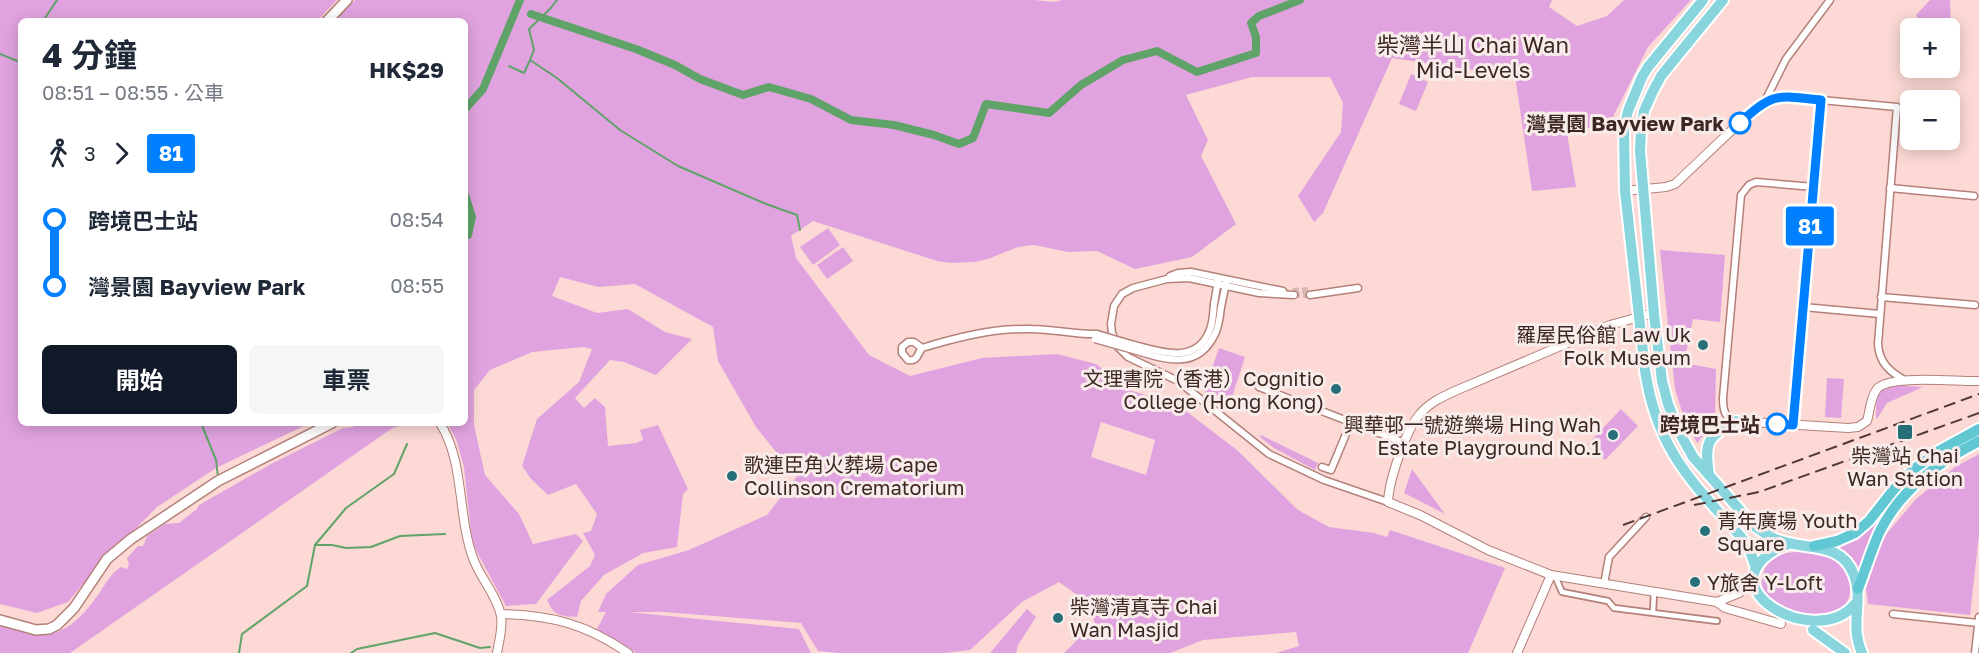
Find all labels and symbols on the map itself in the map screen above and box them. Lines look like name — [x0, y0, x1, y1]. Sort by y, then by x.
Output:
district label: 柴灣半山 Chai Wan Mid-Levels — [1377, 31, 1569, 83]
place label: 灣景園 Bayview Park — [1526, 111, 1724, 135]
marker: 灣景園 Bayview Park — [1729, 112, 1751, 134]
line badge: 81 — [1783, 206, 1837, 246]
place label: 羅屋民俗館 Law Uk Folk Museum — [1516, 322, 1691, 369]
marker: 羅屋民俗館 Law Uk Folk Museum — [1696, 338, 1710, 352]
place label: 文理書院（香港）Cognitio College (Hong Kong) — [1083, 366, 1324, 413]
marker: 文理書院（香港）Cognitio College (Hong Kong) — [1329, 382, 1343, 396]
place label: 興華邨一號遊樂場 Hing Wah Estate Playground No.1 — [1344, 412, 1601, 459]
place label: 跨境巴士站 — [1660, 412, 1760, 436]
marker: 跨境巴士站 — [1766, 413, 1788, 435]
marker: 柴灣站 Chai Wan Station — [1896, 423, 1914, 441]
marker: 興華邨一號遊樂場 Hing Wah Estate Playground No.1 — [1606, 428, 1620, 442]
place label: 柴灣站 Chai Wan Station — [1847, 443, 1963, 490]
place label: 歌連臣角火葬場 Cape Collinson Crematorium — [744, 452, 965, 499]
marker: 歌連臣角火葬場 Cape Collinson Crematorium — [725, 469, 739, 483]
place label: 青年廣場 Youth Square — [1717, 508, 1858, 555]
marker: 青年廣場 Youth Square — [1698, 524, 1712, 538]
place label: Y旅舍 Y-Loft — [1707, 570, 1823, 594]
marker: Y旅舍 Y-Loft — [1688, 575, 1702, 589]
place label: 柴灣清真寺 Chai Wan Masjid — [1070, 594, 1218, 641]
marker: 柴灣清真寺 Chai Wan Masjid — [1051, 611, 1065, 625]

